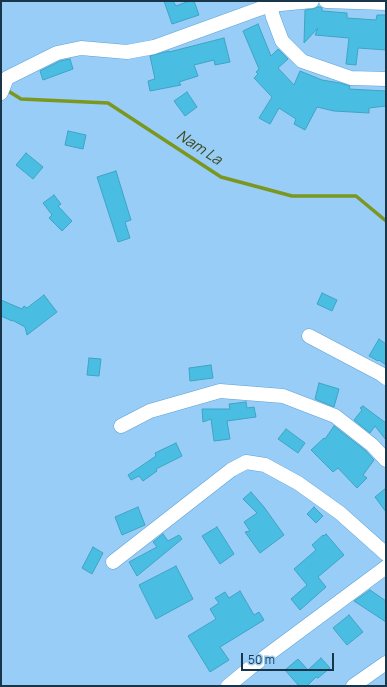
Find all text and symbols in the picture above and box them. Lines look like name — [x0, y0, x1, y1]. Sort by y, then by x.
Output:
water label: Nam La — [173, 127, 225, 169]
scale bar — [243, 645, 336, 671]
text: 50 m — [248, 651, 275, 668]

